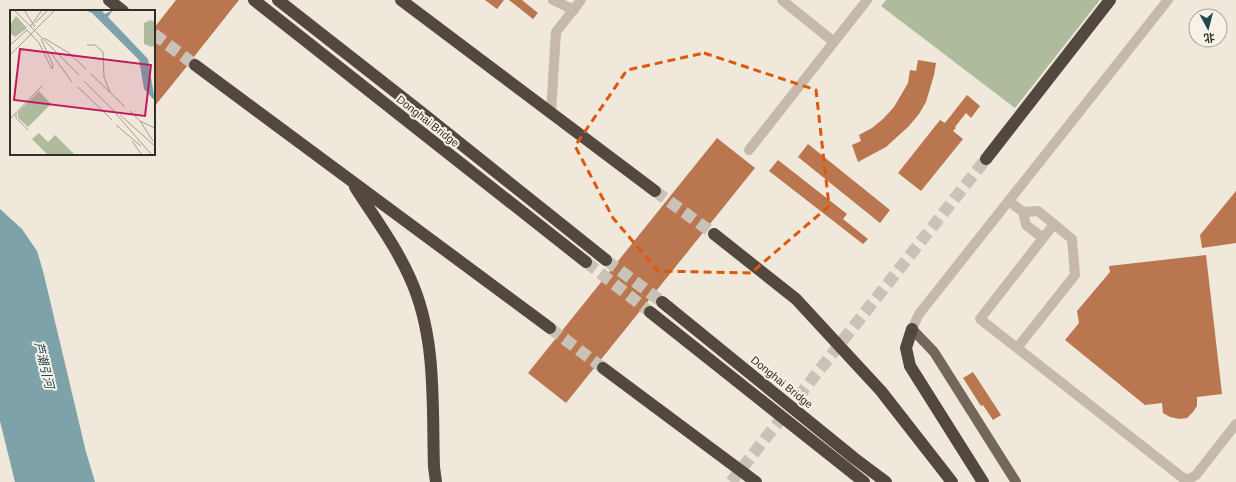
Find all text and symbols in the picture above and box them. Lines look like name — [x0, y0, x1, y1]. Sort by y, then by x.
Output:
north arrow — [1188, 8, 1228, 48]
inset map — [10, 10, 155, 155]
text: 北 — [1203, 31, 1215, 45]
street label: Donghai Bridge — [394, 93, 462, 149]
water label: 芦潮引河 — [31, 340, 57, 392]
street label: Donghai Bridge — [749, 353, 815, 411]

